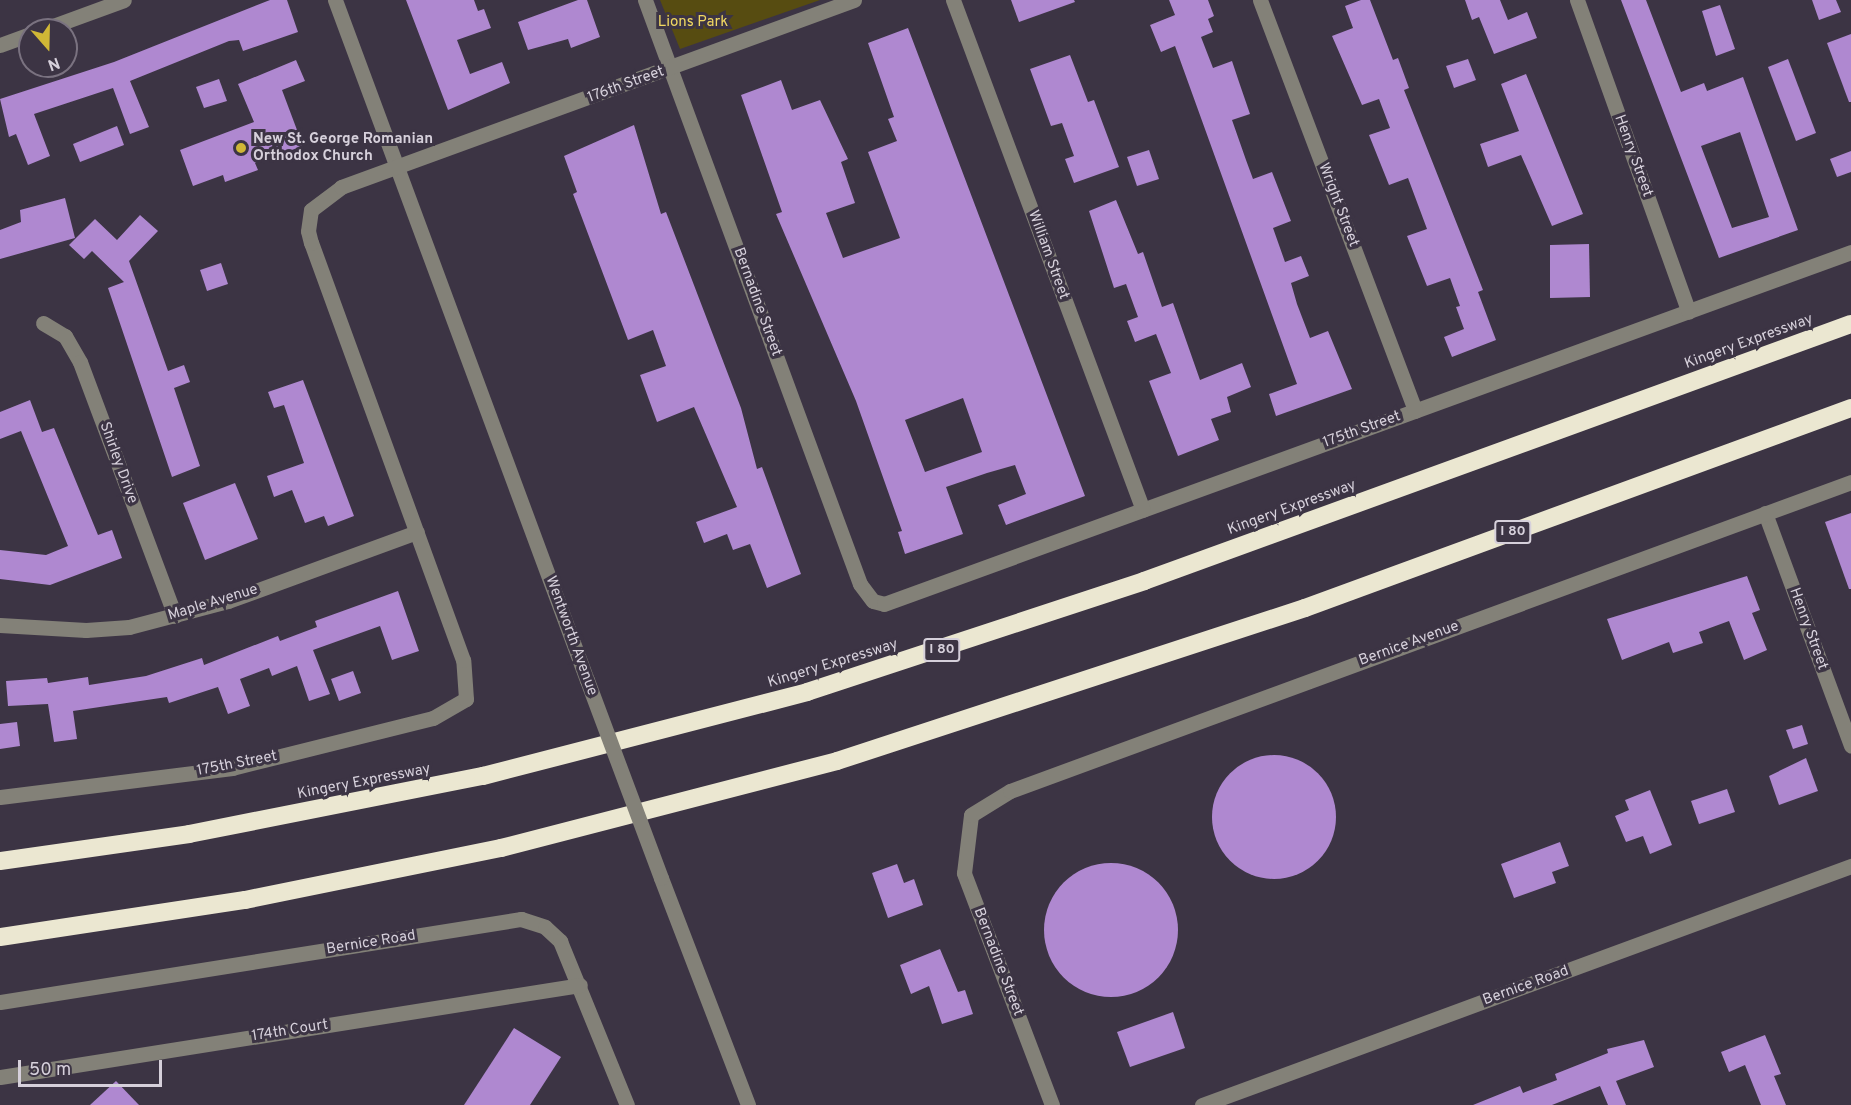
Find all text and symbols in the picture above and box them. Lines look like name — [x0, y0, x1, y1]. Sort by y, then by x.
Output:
park label: Lions Park — [658, 14, 728, 32]
north arrow — [18, 18, 78, 78]
text: N — [45, 52, 62, 74]
street label: 176th Street — [585, 63, 667, 107]
street label: Henry Street — [1610, 112, 1656, 200]
place label: New St. George Romanian Orthodox Church — [253, 130, 433, 165]
marker: New St. George Romanian Orthodox Church — [234, 141, 248, 155]
street label: Wright Street — [1314, 160, 1362, 250]
street label: William Street — [1024, 208, 1072, 302]
street label: Bernadine Street — [729, 245, 785, 359]
street label: Kingery Expressway — [1682, 310, 1816, 374]
street label: 175th Street — [1321, 408, 1403, 452]
street label: Shirley Drive — [95, 420, 141, 506]
street label: Kingery Expressway — [1225, 476, 1359, 540]
road number: I 80 — [1494, 521, 1532, 543]
street label: Wentworth Avenue — [541, 573, 601, 699]
street label: Maple Avenue — [165, 581, 261, 625]
street label: Henry Street — [1785, 585, 1831, 673]
street label: Bernice Avenue — [1356, 617, 1462, 671]
street label: Kingery Expressway — [766, 636, 900, 692]
road number: I 80 — [922, 639, 962, 661]
street label: 175th Street — [195, 747, 279, 781]
street label: Kingery Expressway — [296, 760, 432, 804]
street label: Bernadine Street — [969, 905, 1027, 1019]
street label: Bernice Road — [325, 927, 417, 959]
street label: Bernice Road — [1481, 962, 1571, 1010]
street label: 174th Court — [251, 1016, 329, 1046]
scale bar — [21, 1048, 165, 1086]
text: 50 m — [29, 1059, 71, 1082]

